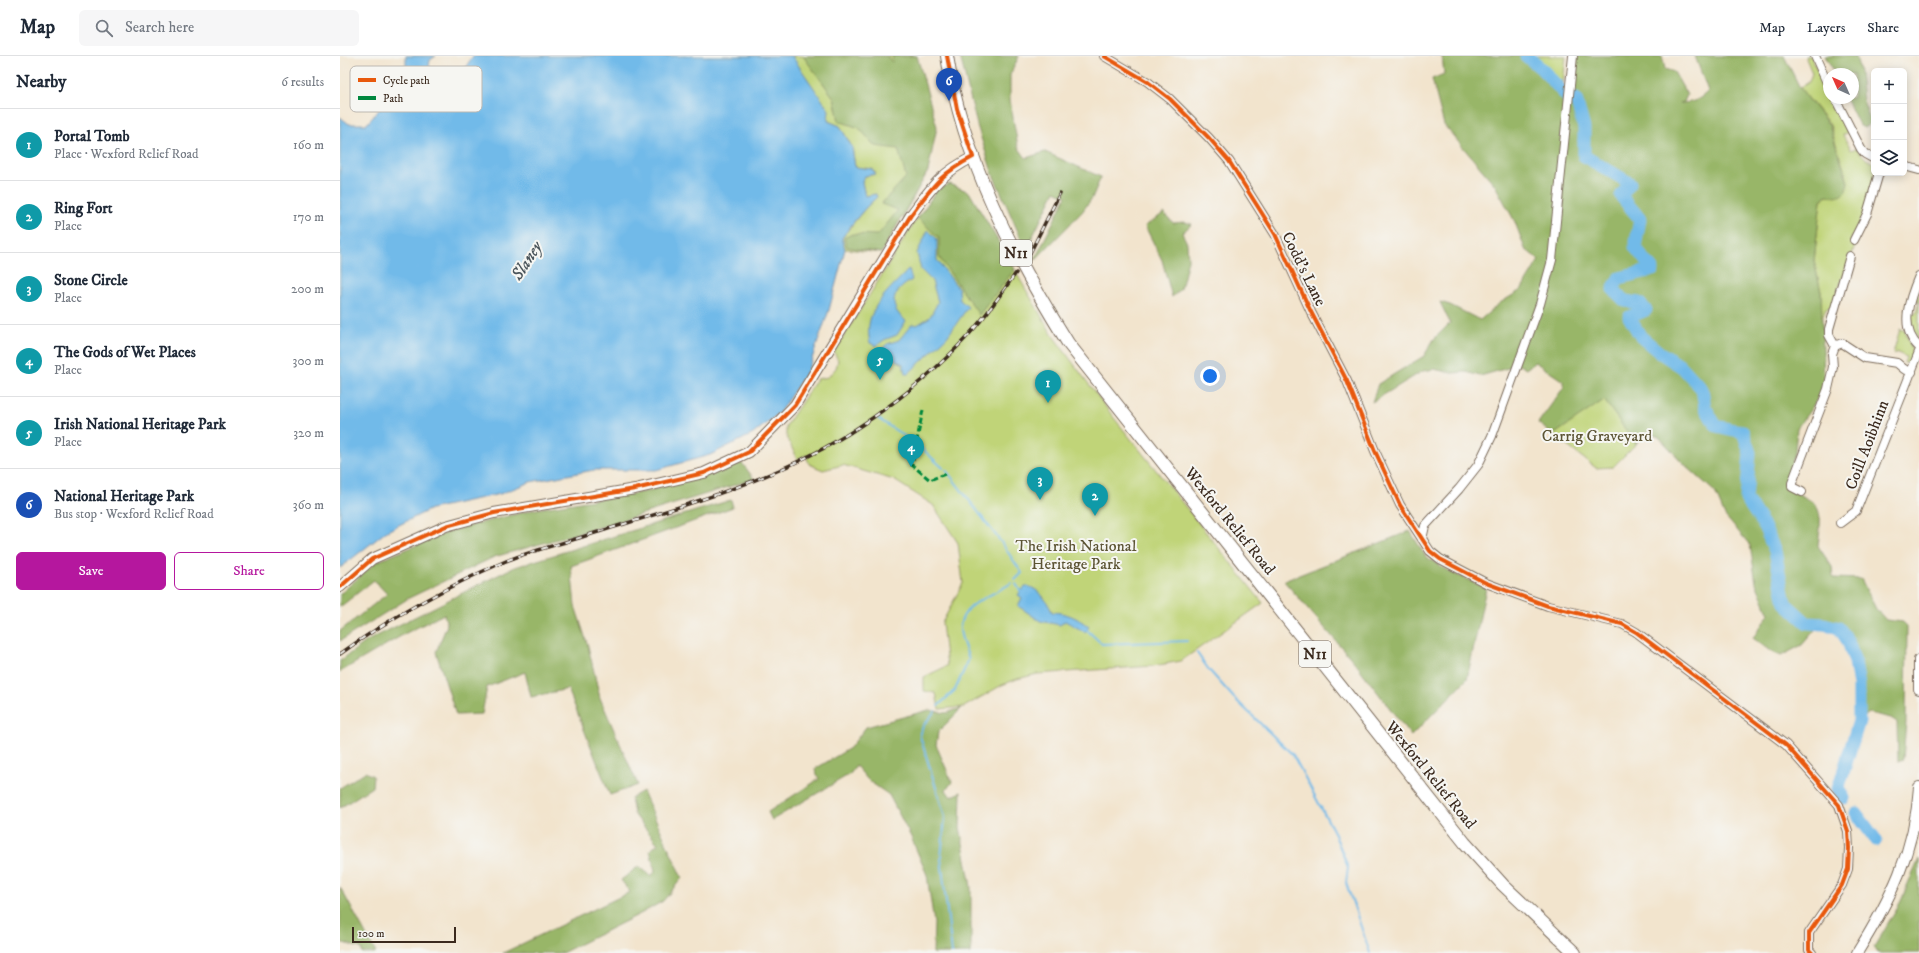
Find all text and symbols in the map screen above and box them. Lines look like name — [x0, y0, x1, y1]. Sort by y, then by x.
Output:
search box — [79, 10, 359, 46]
text: Map — [20, 16, 55, 39]
icon: search — [93, 17, 115, 39]
text: Search here — [125, 18, 194, 37]
text: Map — [1759, 19, 1785, 37]
text: Layers — [1807, 19, 1845, 37]
text: Share — [1867, 19, 1899, 37]
legend — [350, 66, 482, 112]
pin: 6 — [936, 68, 962, 101]
north arrow — [1823, 68, 1859, 104]
map controls — [1871, 68, 1907, 176]
button: + — [1871, 68, 1907, 104]
text: Nearby — [16, 71, 66, 93]
text: 6 results — [281, 74, 324, 90]
text: Cycle path — [383, 74, 430, 88]
text: Path — [383, 92, 404, 106]
button: − — [1871, 104, 1907, 140]
text: Portal Tomb — [54, 127, 129, 146]
text: 1 — [27, 137, 31, 153]
text: 160 m — [293, 137, 324, 153]
button: layers — [1871, 140, 1907, 176]
text: Place · Wexford Relief Road — [54, 146, 199, 162]
text: Ring Fort — [54, 199, 113, 218]
text: 2 — [26, 209, 32, 225]
text: 170 m — [293, 209, 324, 225]
text: Place — [54, 218, 82, 234]
street label: Codd's Lane — [1277, 229, 1331, 310]
water label: Slaney — [506, 236, 548, 285]
road number: N11 — [1000, 240, 1032, 266]
text: Stone Circle — [54, 271, 128, 290]
text: 3 — [27, 281, 31, 297]
text: 200 m — [291, 281, 324, 297]
text: Place — [54, 290, 82, 306]
text: The Gods of Wet Places — [54, 343, 196, 362]
pin: 5 — [867, 347, 893, 380]
text: 4 — [25, 353, 33, 369]
text: 300 m — [293, 353, 324, 369]
text: Place — [54, 362, 82, 378]
your location — [1200, 366, 1220, 386]
pin: 1 — [1035, 370, 1061, 403]
street label: Coill Aoibhinn — [1841, 397, 1893, 493]
text: Irish National Heritage Park — [54, 415, 226, 434]
text: 5 — [26, 425, 32, 441]
text: 320 m — [293, 425, 324, 441]
park label: Carrig Graveyard — [1542, 426, 1652, 446]
text: Place — [54, 434, 82, 450]
pin: 4 — [898, 434, 924, 467]
street label: Wexford Relief Road — [1180, 462, 1280, 579]
pin: 3 — [1027, 467, 1053, 500]
pin: 2 — [1082, 483, 1108, 516]
text: National Heritage Park — [54, 487, 194, 506]
text: 6 — [26, 497, 32, 513]
text: 360 m — [293, 497, 324, 513]
text: Bus stop · Wexford Relief Road — [54, 506, 214, 522]
park label: The Irish National Heritage Park — [1016, 536, 1137, 574]
button: Save — [16, 552, 166, 590]
button: Share — [174, 552, 324, 590]
road number: N11 — [1299, 641, 1331, 667]
street label: Wexford Relief Road — [1381, 716, 1481, 833]
scale bar — [352, 925, 456, 944]
text: 100 m — [358, 927, 384, 941]

